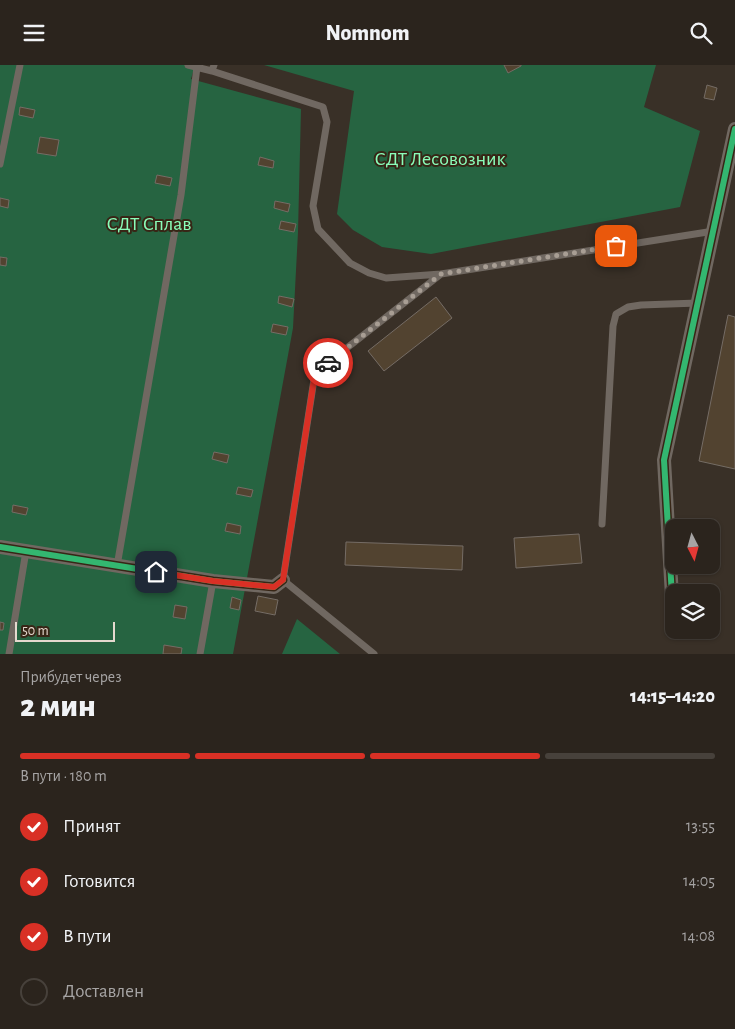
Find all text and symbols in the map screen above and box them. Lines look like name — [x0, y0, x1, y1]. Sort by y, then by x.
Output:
icon: menu — [20, 19, 48, 47]
icon: search — [687, 19, 715, 47]
text: Nomnom — [326, 22, 409, 44]
park label: СДТ Лесовозник — [374, 149, 506, 169]
park label: СДТ Сплав — [107, 214, 191, 234]
pin — [595, 225, 637, 267]
icon: bag — [602, 232, 630, 260]
courier — [303, 338, 353, 388]
icon: car — [314, 349, 342, 377]
north arrow — [665, 519, 720, 574]
map controls — [665, 519, 720, 639]
pin — [135, 551, 177, 593]
icon: home — [142, 558, 170, 586]
button: layers — [665, 584, 720, 639]
scale bar — [15, 619, 115, 642]
text: 50 m — [22, 624, 49, 638]
text: Прибудет через — [20, 669, 122, 685]
text: 14:15–14:20 — [630, 687, 715, 706]
text: 2 мин — [20, 690, 96, 722]
text: В пути · 180 m — [20, 768, 107, 784]
icon: check — [20, 813, 48, 841]
text: Принят — [63, 817, 120, 836]
text: 13:55 — [686, 818, 715, 834]
icon: check — [20, 868, 48, 896]
text: Готовится — [63, 872, 136, 891]
text: 14:05 — [683, 873, 715, 889]
icon: check — [20, 923, 48, 951]
text: В пути — [63, 927, 112, 946]
text: 14:08 — [682, 928, 715, 944]
text: Доставлен — [63, 982, 144, 1001]

